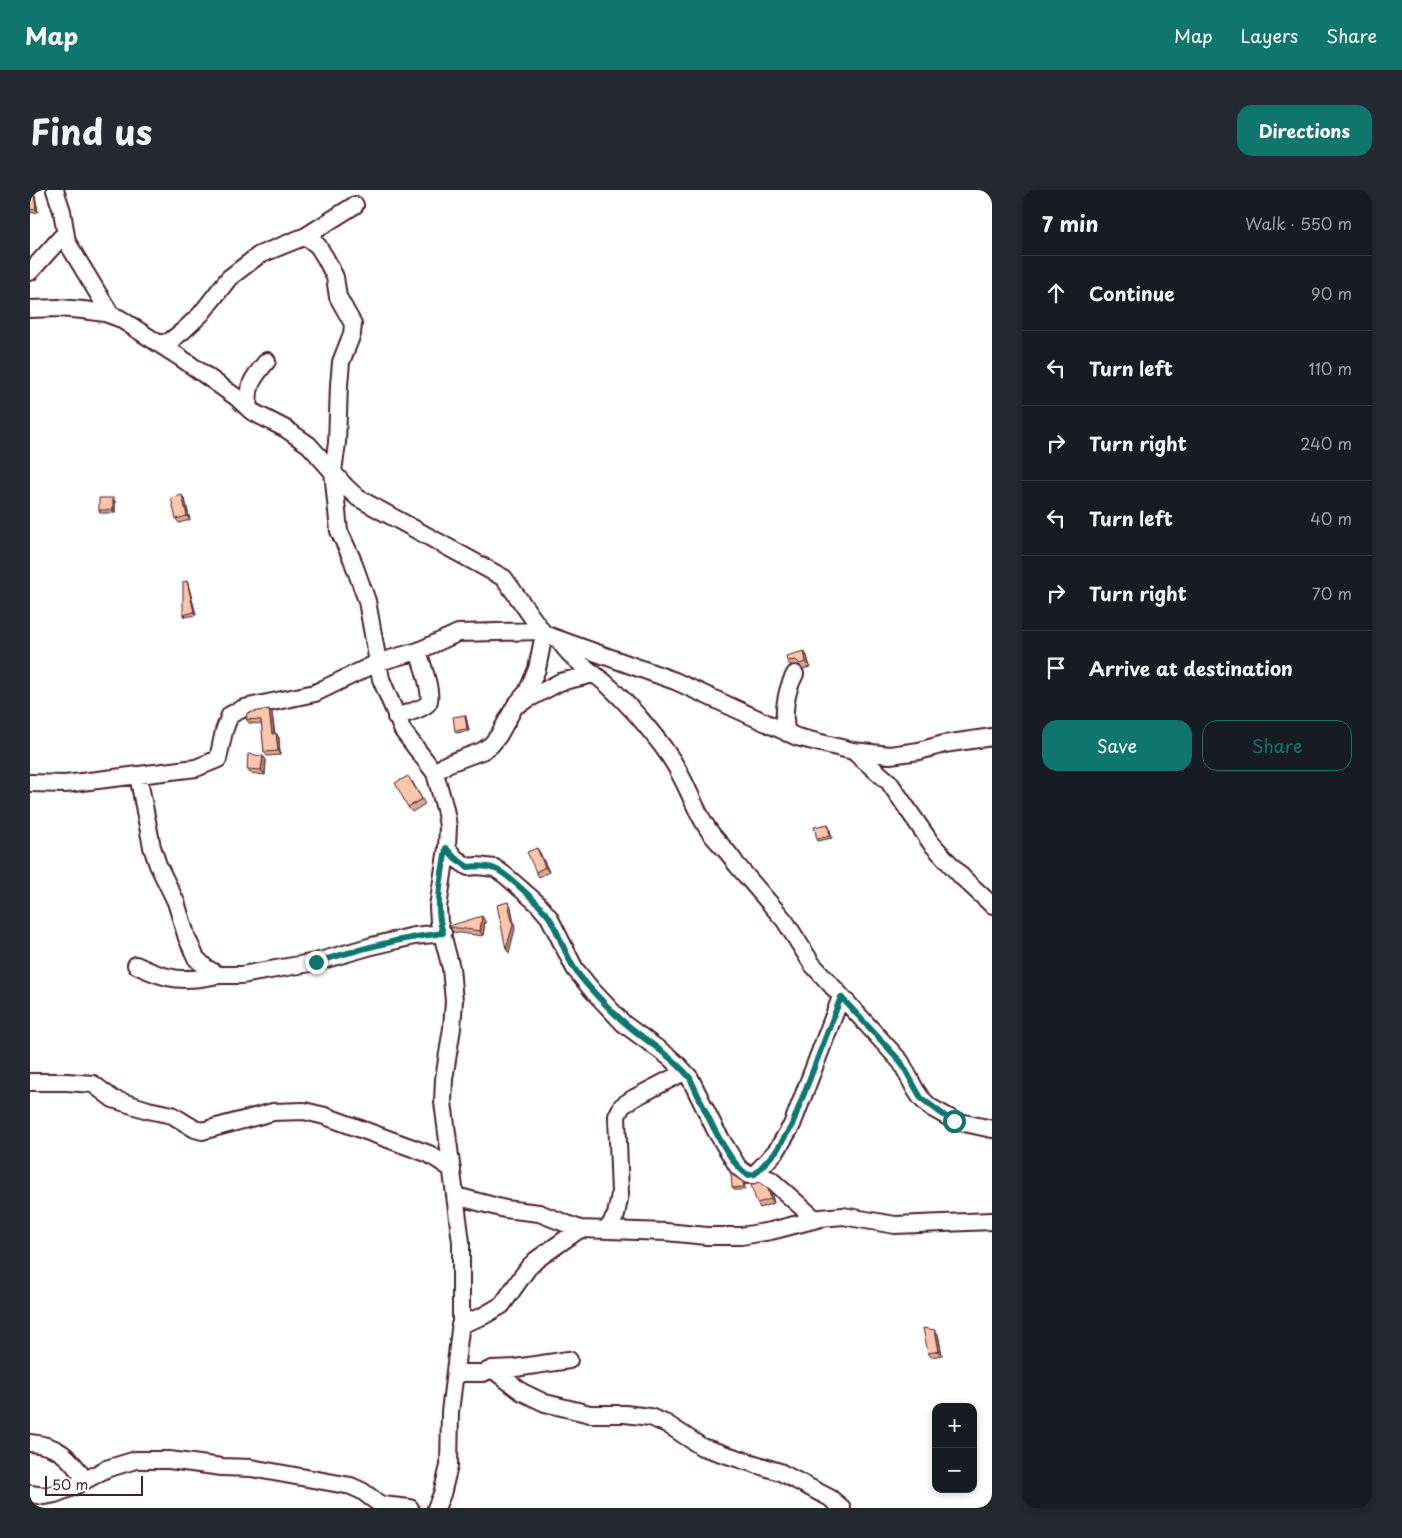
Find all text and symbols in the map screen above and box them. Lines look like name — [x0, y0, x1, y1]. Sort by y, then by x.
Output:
text: Map — [25, 17, 78, 53]
text: Map — [1174, 22, 1213, 49]
text: Layers — [1241, 22, 1298, 49]
text: Share — [1326, 22, 1377, 49]
text: Find us — [30, 104, 152, 157]
button: Directions — [1237, 105, 1372, 156]
text: 7 min — [1042, 207, 1098, 239]
text: Walk · 550 m — [1245, 211, 1352, 235]
icon: ahead — [1042, 279, 1070, 307]
text: Continue — [1089, 279, 1175, 307]
text: 90 m — [1311, 281, 1352, 305]
icon: left — [1042, 354, 1070, 382]
text: Turn left — [1089, 354, 1173, 382]
text: 110 m — [1309, 356, 1352, 380]
icon: right — [1042, 429, 1070, 457]
text: Turn right — [1089, 429, 1187, 457]
text: 240 m — [1300, 431, 1352, 455]
icon: left — [1042, 504, 1070, 532]
text: Turn left — [1089, 504, 1173, 532]
text: 40 m — [1310, 506, 1352, 530]
icon: right — [1042, 579, 1070, 607]
text: Turn right — [1089, 579, 1187, 607]
text: 70 m — [1312, 581, 1352, 605]
icon: arrive — [1042, 654, 1070, 682]
text: Arrive at destination — [1089, 654, 1293, 682]
button: Save — [1042, 720, 1192, 771]
button: Share — [1202, 720, 1352, 771]
route end — [305, 951, 328, 974]
route start — [943, 1110, 966, 1133]
map controls — [932, 1403, 977, 1493]
button: + — [932, 1403, 977, 1448]
button: − — [932, 1448, 977, 1493]
scale bar — [45, 1473, 142, 1496]
text: 50 m — [52, 1474, 88, 1495]

